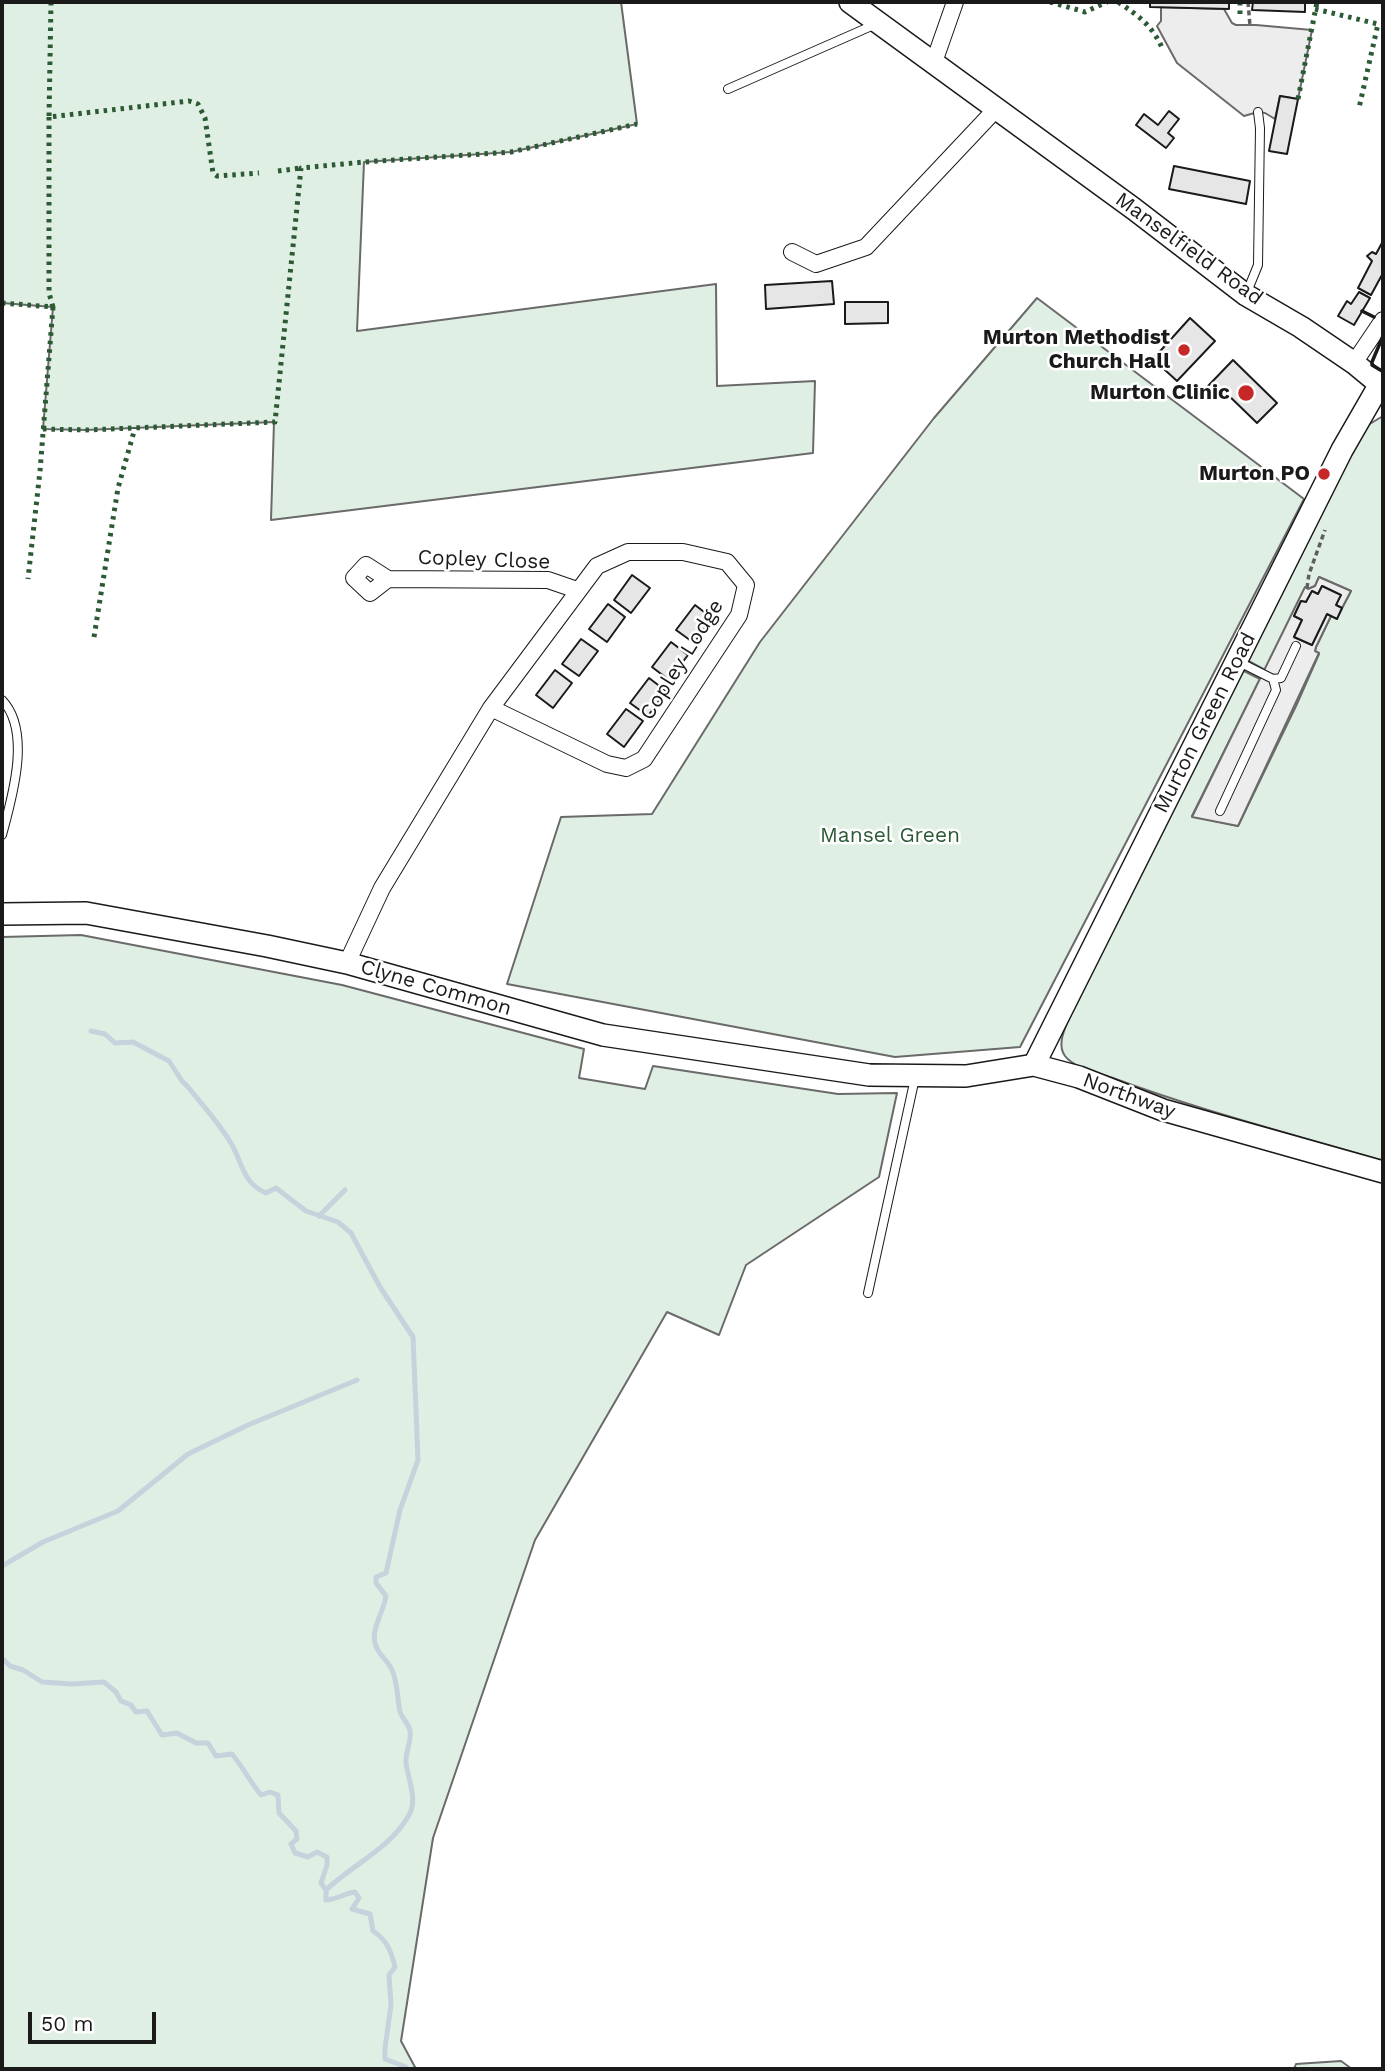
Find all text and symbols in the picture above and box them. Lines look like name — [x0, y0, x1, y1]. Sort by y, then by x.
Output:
street label: Manselfield Road — [1110, 187, 1268, 311]
place label: Murton Methodist Church Hall — [983, 325, 1170, 375]
marker: Murton Methodist Church Hall — [1176, 342, 1192, 358]
place label: Murton Clinic — [1090, 380, 1230, 406]
marker: Murton Clinic — [1236, 383, 1256, 403]
place label: Murton PO — [1199, 461, 1310, 487]
marker: Murton PO — [1316, 466, 1332, 482]
street label: Copley Close — [417, 545, 551, 575]
street label: Copley Lodge — [635, 595, 729, 725]
street label: Murton Green Road — [1149, 628, 1261, 818]
park label: Mansel Green — [820, 823, 960, 849]
street label: Clyne Common — [358, 954, 514, 1022]
street label: Northway — [1079, 1068, 1179, 1124]
scale bar — [32, 1997, 159, 2041]
text: 50 m — [41, 2011, 93, 2036]

